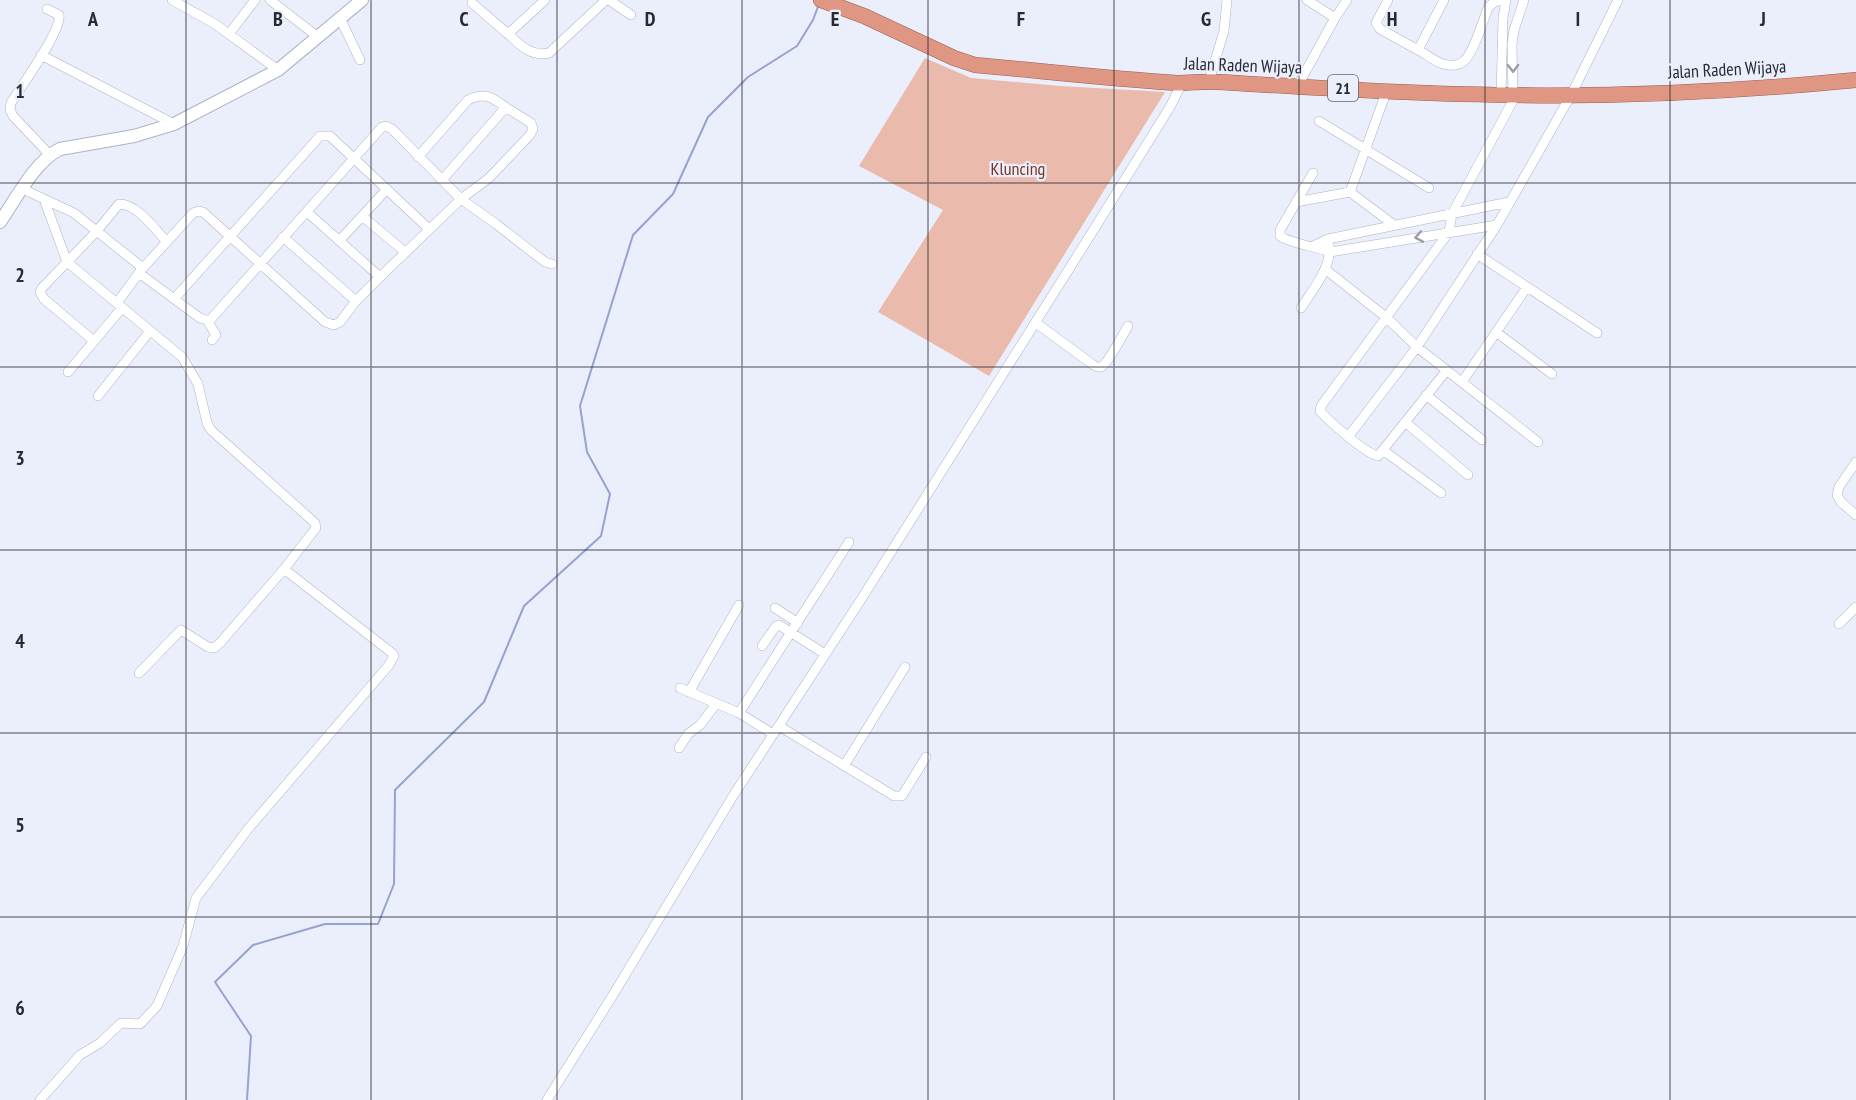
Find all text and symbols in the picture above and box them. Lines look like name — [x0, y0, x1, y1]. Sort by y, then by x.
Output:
text: A — [87, 6, 99, 32]
text: B — [273, 6, 283, 32]
text: C — [459, 6, 469, 32]
text: D — [645, 6, 656, 32]
text: E — [831, 6, 839, 32]
text: F — [1017, 6, 1025, 32]
text: G — [1201, 6, 1211, 32]
text: H — [1387, 6, 1397, 32]
text: I — [1576, 6, 1580, 32]
text: J — [1759, 6, 1766, 32]
street label: Jalan Raden Wijaya — [1183, 51, 1302, 79]
street label: Jalan Raden Wijaya — [1666, 54, 1787, 84]
one-way arrow — [1507, 63, 1519, 72]
road number: 21 — [1328, 75, 1358, 101]
text: 1 — [15, 78, 25, 104]
park label: Kluncing — [991, 157, 1045, 180]
one-way arrow — [1414, 230, 1424, 243]
text: 2 — [15, 262, 25, 288]
text: 3 — [15, 445, 25, 471]
text: 4 — [15, 628, 25, 654]
text: 5 — [15, 812, 25, 838]
text: 6 — [15, 995, 25, 1021]

